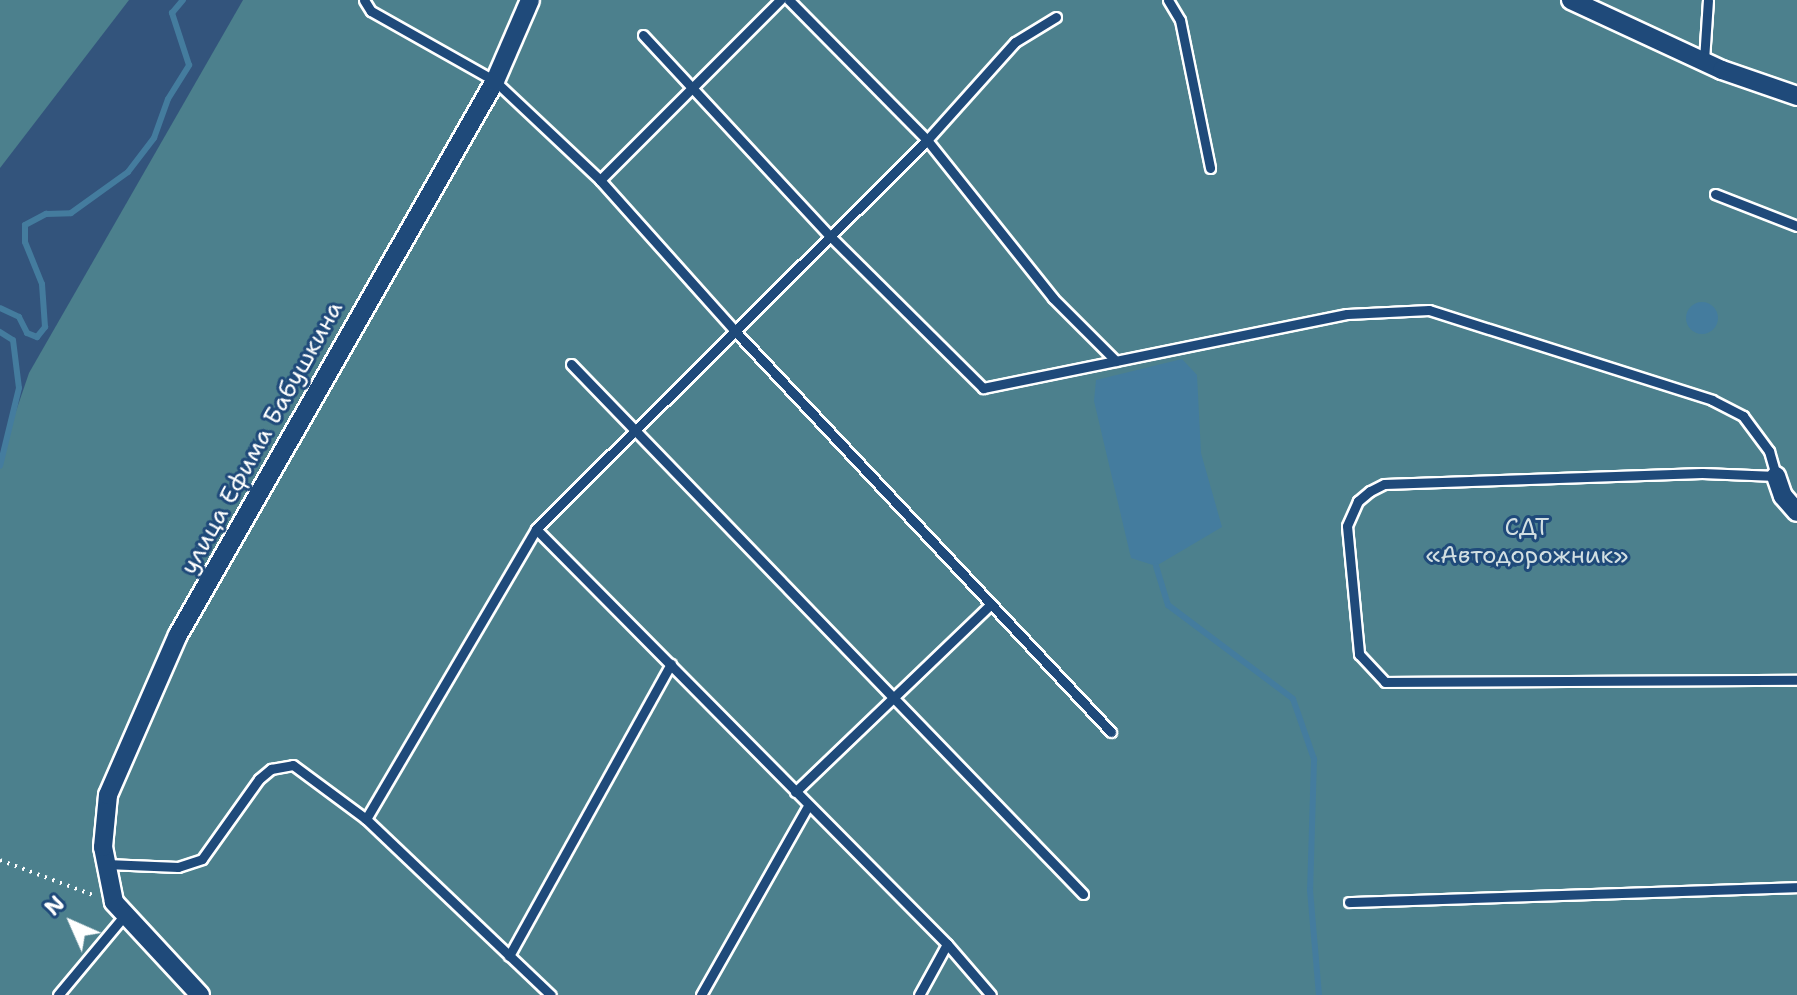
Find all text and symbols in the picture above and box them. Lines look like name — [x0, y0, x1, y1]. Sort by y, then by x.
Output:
street label: улица Ефима Бабушкина — [175, 296, 349, 580]
park label: СДТ «Автодорожник» — [1425, 514, 1629, 570]
north arrow — [32, 883, 112, 963]
text: N — [38, 889, 71, 922]

